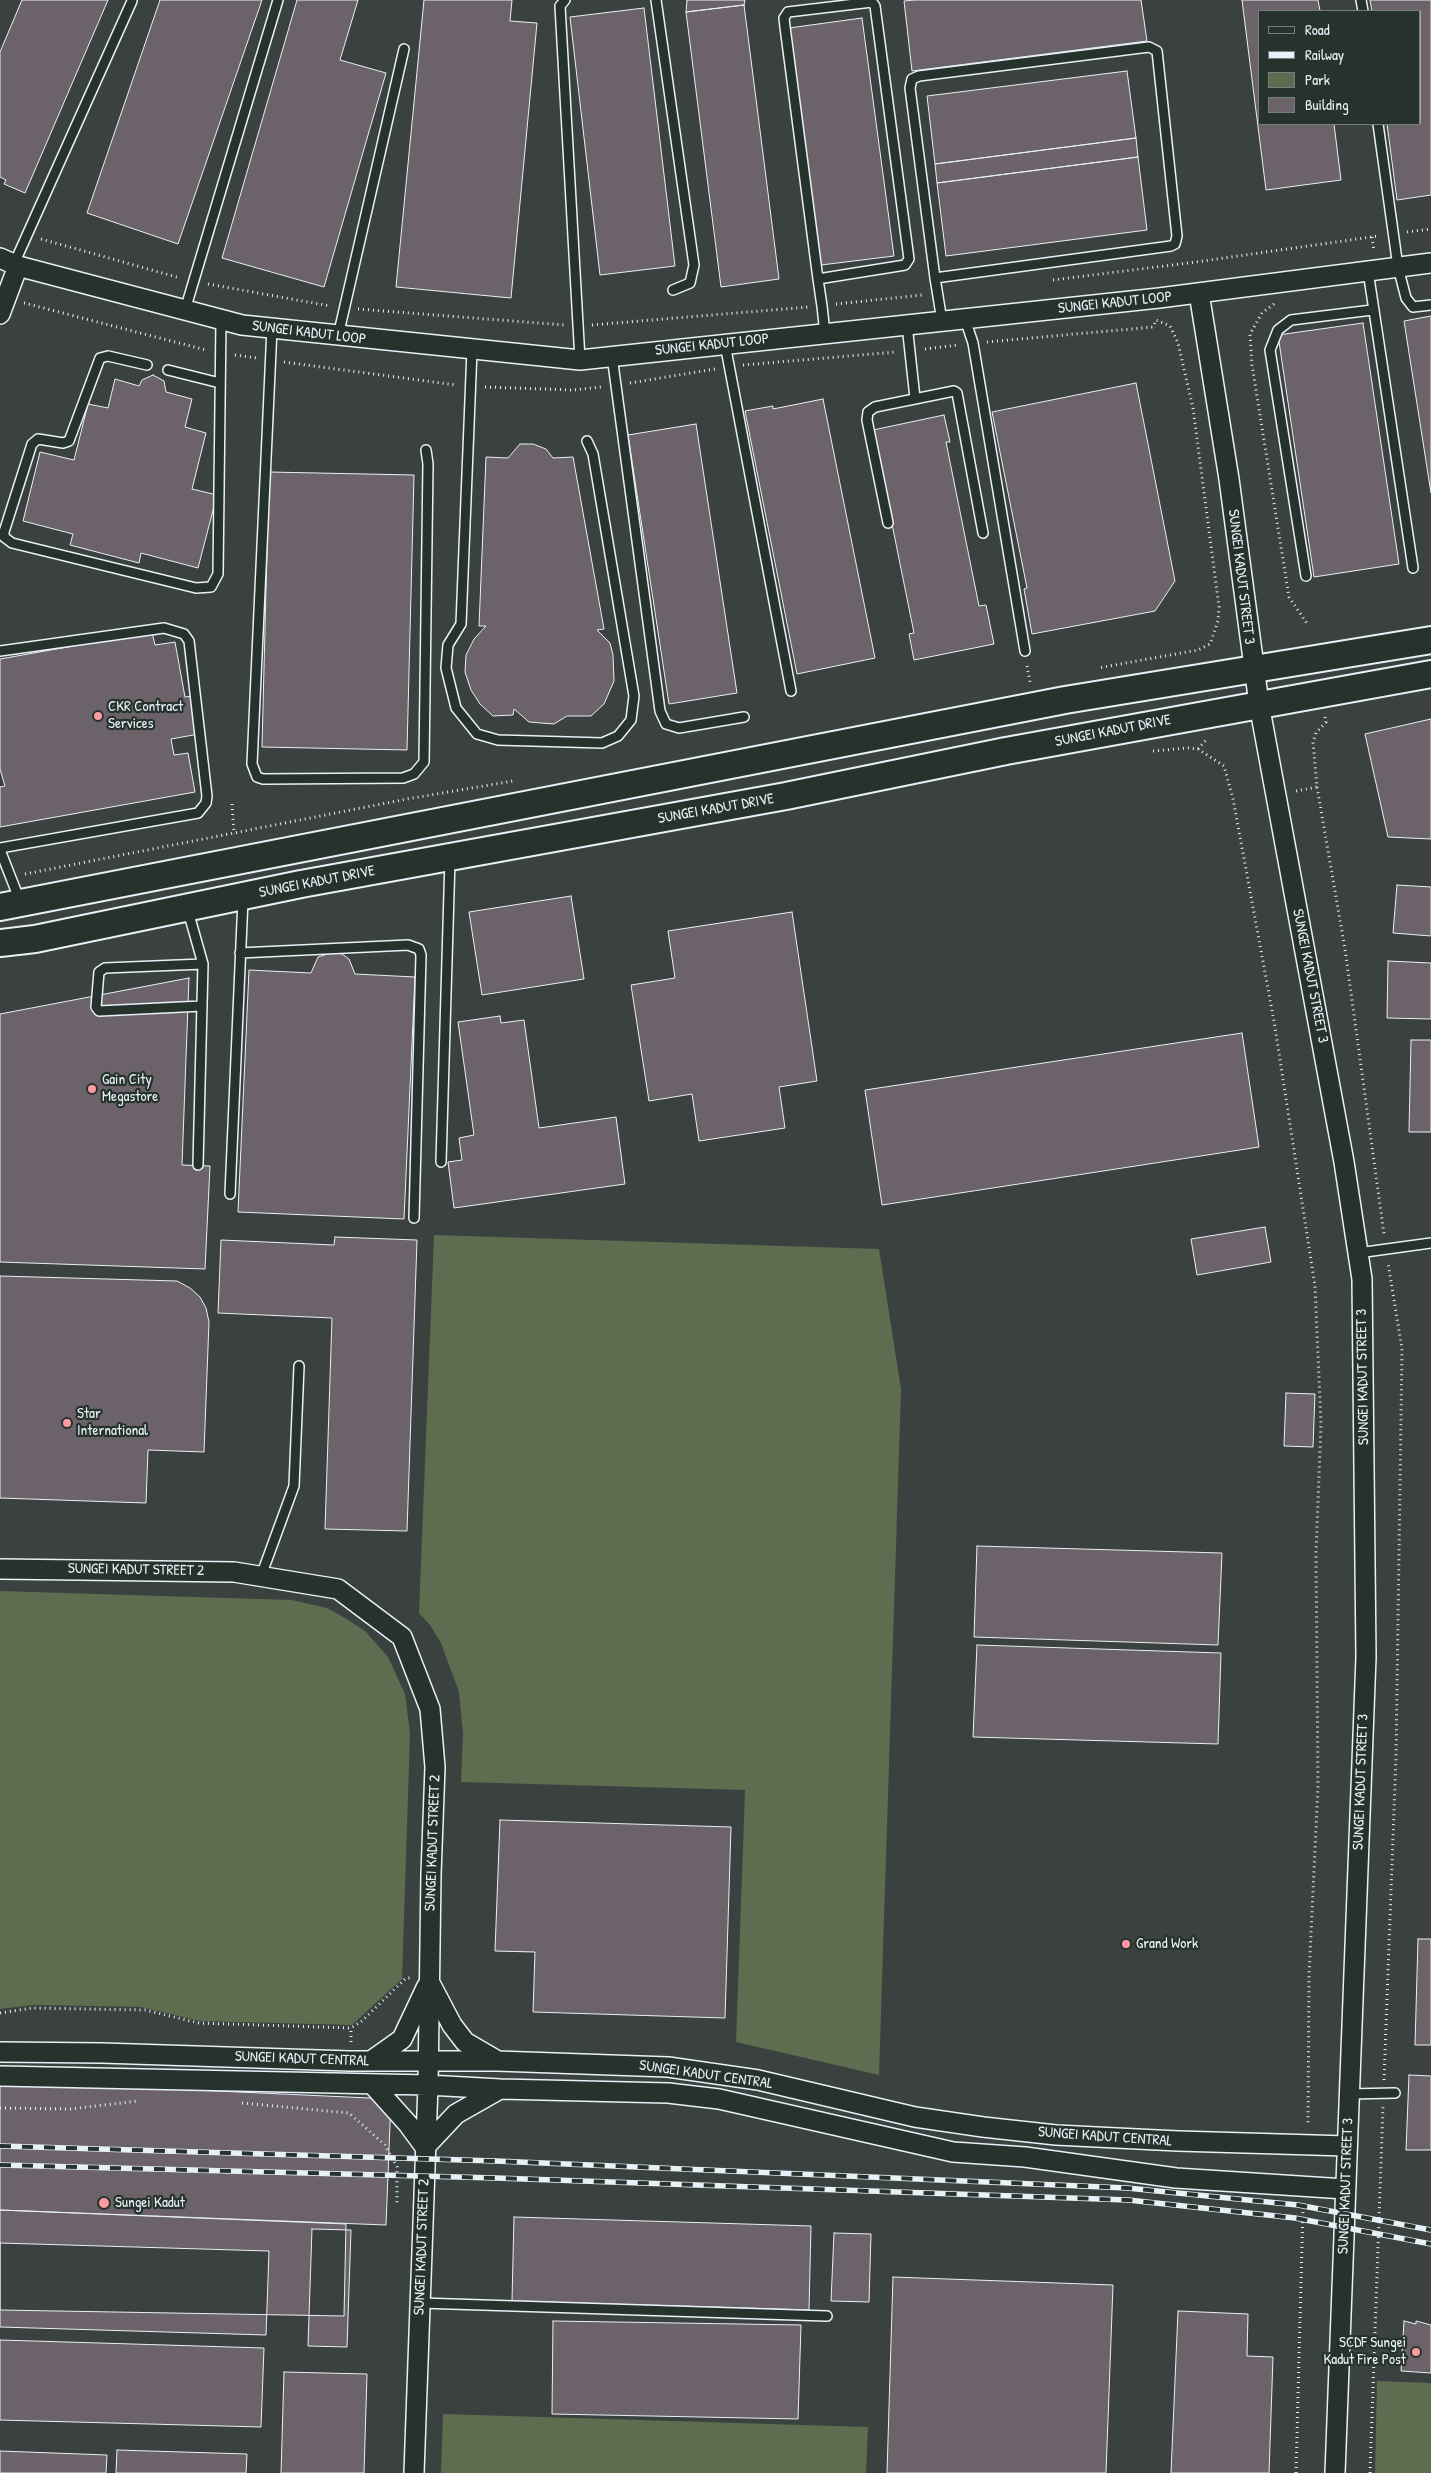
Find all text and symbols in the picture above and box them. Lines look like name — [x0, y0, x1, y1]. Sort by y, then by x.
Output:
legend — [1258, 10, 1421, 125]
text: Road — [1305, 19, 1330, 40]
text: Railway — [1305, 44, 1344, 65]
text: Park — [1305, 69, 1330, 90]
text: Building — [1305, 94, 1349, 115]
street label: SUNGEI KADUT LOOP — [1057, 288, 1173, 318]
street label: SUNGEI KADUT LOOP — [251, 317, 367, 349]
street label: SUNGEI KADUT LOOP — [654, 330, 770, 360]
street label: SUNGEI KADUT STREET 3 — [1224, 508, 1258, 646]
place label: CKR Contract Services — [108, 698, 183, 733]
marker: CKR Contract Services — [92, 710, 104, 722]
street label: SUNGEI KADUT DRIVE — [1054, 711, 1172, 751]
street label: SUNGEI KADUT DRIVE — [657, 790, 775, 828]
street label: SUNGEI KADUT DRIVE — [258, 862, 376, 902]
street label: SUNGEI KADUT STREET 3 — [1288, 907, 1332, 1045]
place label: Gain City Megastore — [102, 1071, 158, 1106]
marker: Gain City Megastore — [86, 1083, 98, 1095]
street label: SUNGEI KADUT STREET 3 — [1353, 1309, 1373, 1445]
place label: Star International — [77, 1405, 148, 1440]
marker: Star International — [61, 1417, 73, 1429]
street label: SUNGEI KADUT STREET 2 — [68, 1560, 204, 1580]
street label: SUNGEI KADUT STREET 3 — [1350, 1714, 1372, 1850]
street label: SUNGEI KADUT STREET 2 — [422, 1775, 444, 1911]
place label: Grand Work — [1136, 1935, 1198, 1953]
marker: Grand Work — [1120, 1938, 1132, 1950]
street label: SUNGEI KADUT CENTRAL — [234, 2048, 370, 2070]
street label: SUNGEI KADUT CENTRAL — [638, 2057, 774, 2093]
street label: SUNGEI KADUT STREET 3 — [1335, 2118, 1357, 2254]
street label: SUNGEI KADUT CENTRAL — [1037, 2123, 1173, 2151]
street label: SUNGEI KADUT STREET 2 — [411, 2179, 433, 2315]
place label: Sungei Kadut — [115, 2194, 185, 2212]
marker: Sungei Kadut — [97, 2196, 111, 2210]
place label: SCDF Sungei Kadut Fire Post — [1323, 2334, 1406, 2369]
marker: SCDF Sungei Kadut Fire Post — [1410, 2346, 1422, 2358]

